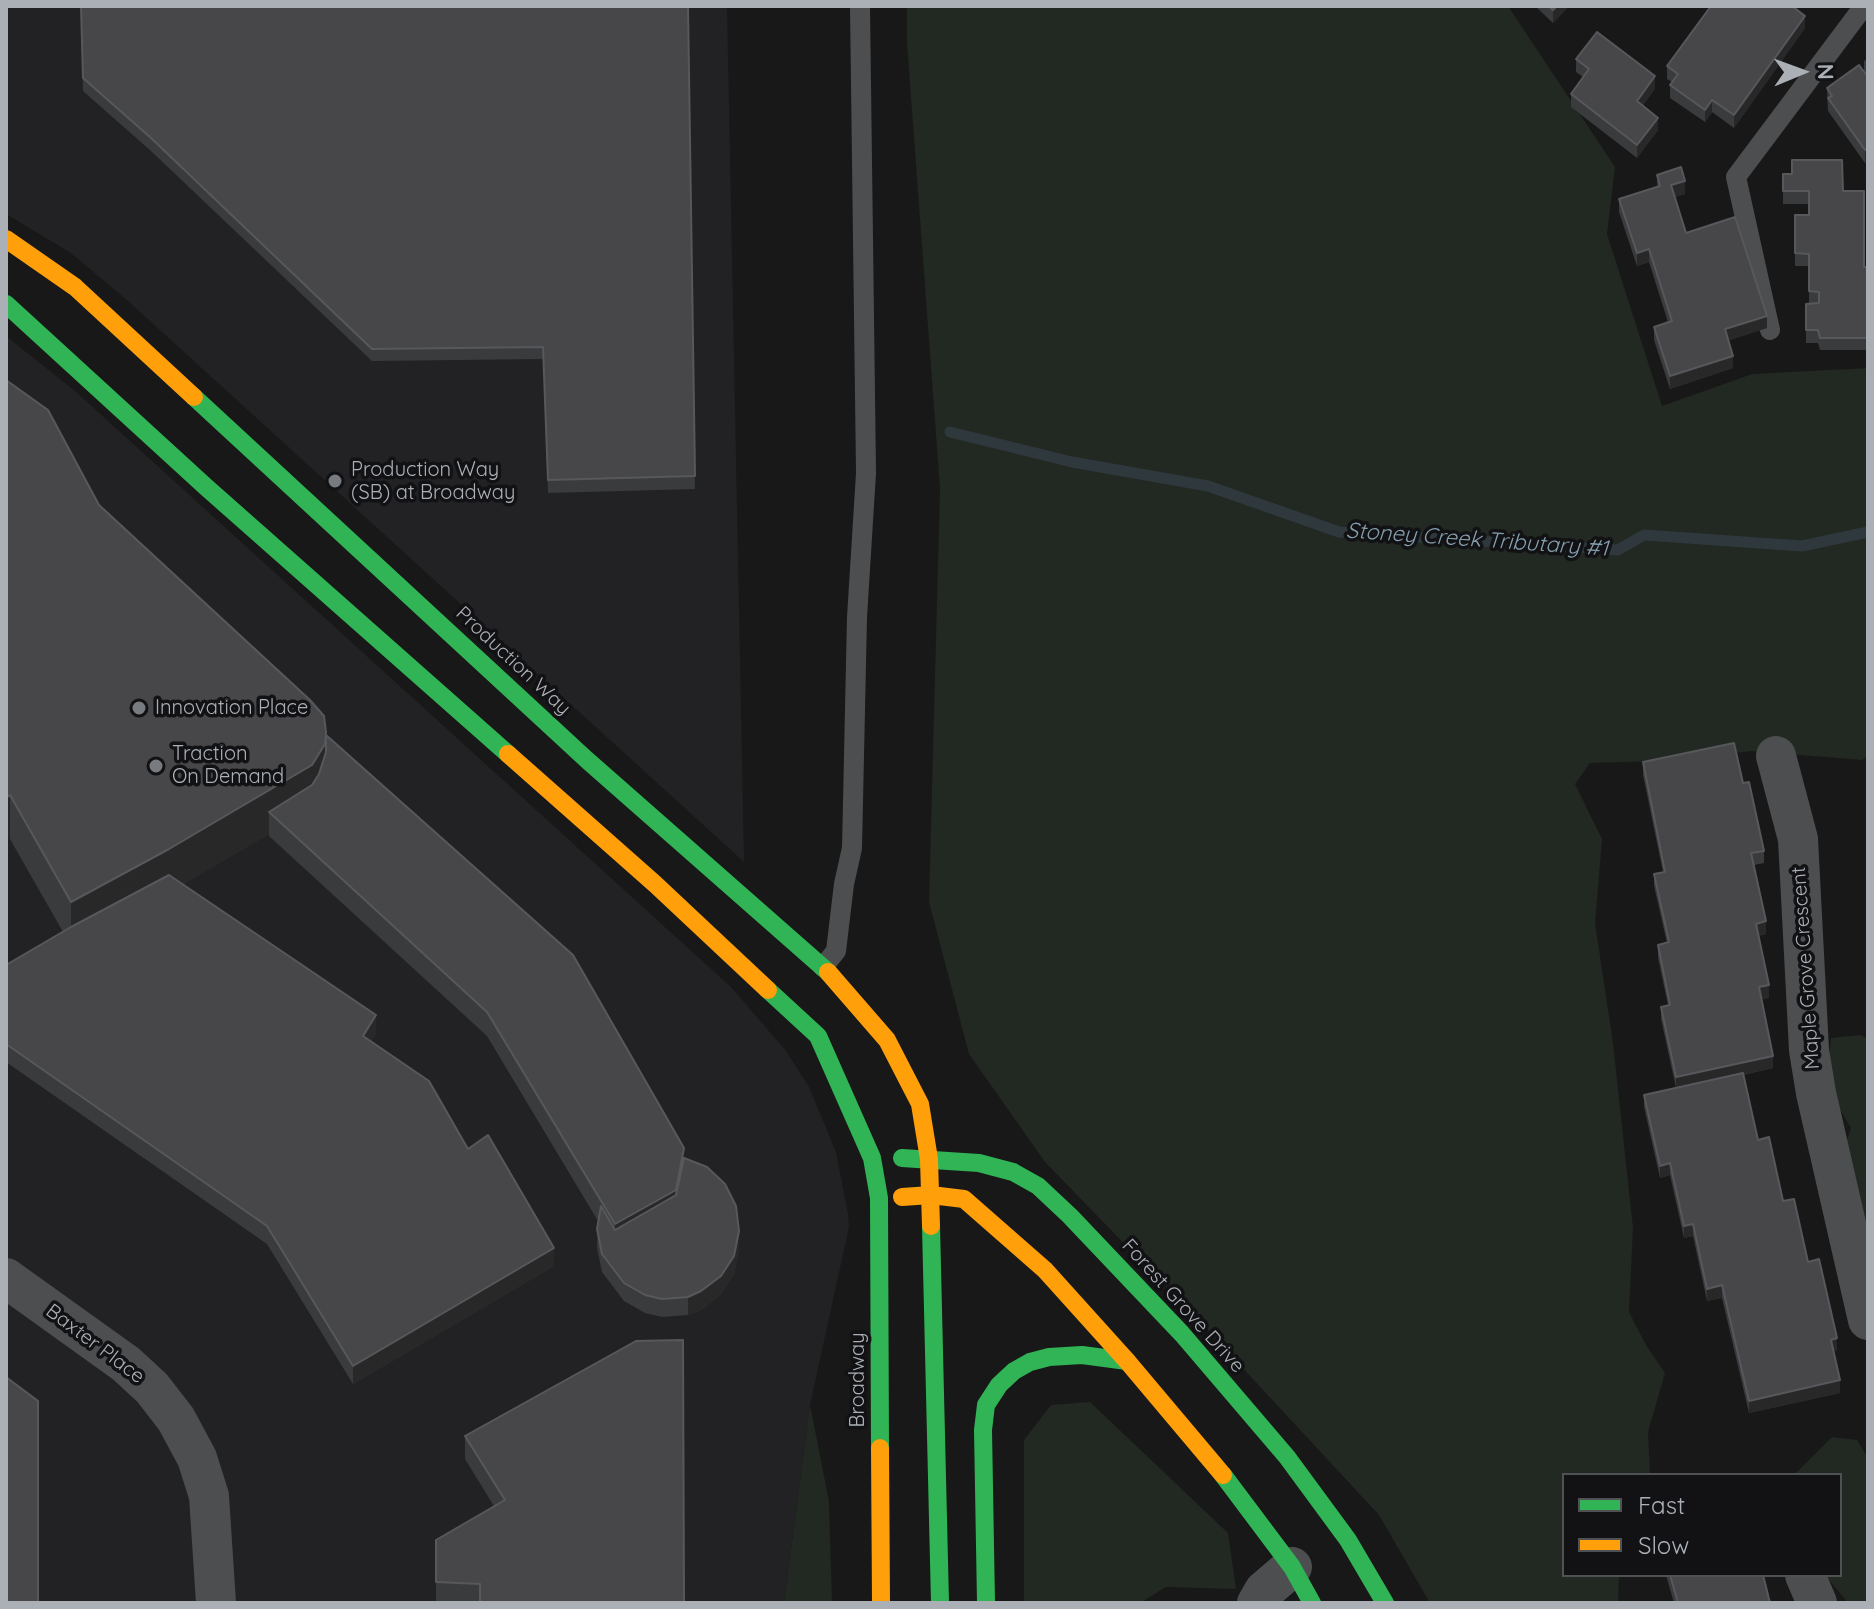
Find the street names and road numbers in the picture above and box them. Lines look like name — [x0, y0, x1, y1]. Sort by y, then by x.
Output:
street label: Production Way — [451, 602, 575, 720]
street label: Maple Grove Crescent — [1787, 866, 1825, 1070]
street label: Forest Grove Drive — [1117, 1234, 1249, 1378]
street label: Baxter Place — [41, 1299, 149, 1389]
street label: Broadway — [846, 1332, 870, 1428]

